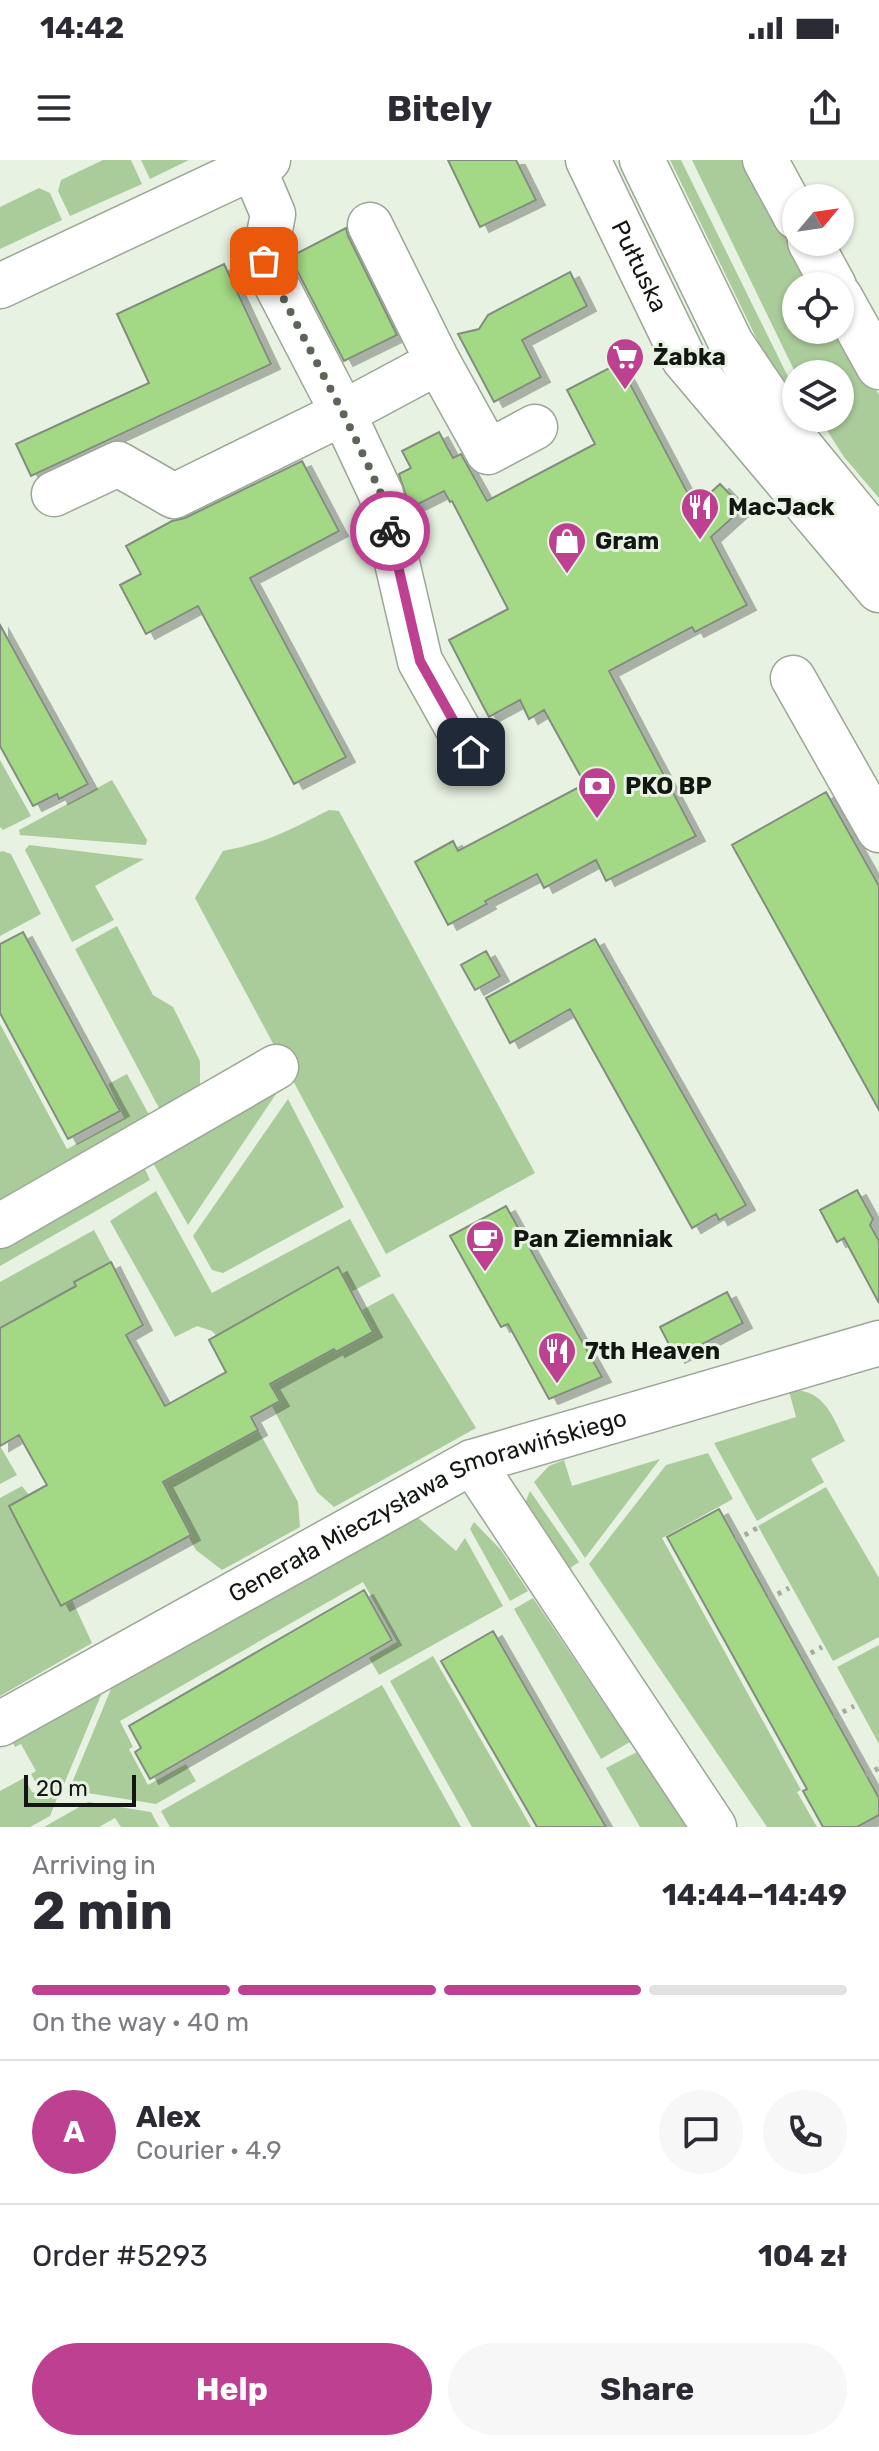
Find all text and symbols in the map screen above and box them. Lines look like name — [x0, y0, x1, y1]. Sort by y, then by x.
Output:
text: 14:42 — [40, 10, 124, 46]
icon: menu — [32, 86, 76, 130]
icon: share — [803, 86, 847, 130]
text: Bitely — [387, 87, 492, 130]
north arrow — [782, 184, 854, 256]
map controls — [782, 184, 854, 432]
street label: Pułtuska — [605, 216, 673, 316]
pin — [230, 227, 298, 295]
icon: bag — [242, 239, 286, 283]
button: locate — [782, 272, 854, 344]
supermarket icon: Żabka — [604, 336, 646, 391]
place label: Żabka — [653, 343, 726, 371]
button: layers — [782, 360, 854, 432]
restaurant icon: MacJack — [679, 486, 721, 541]
courier — [350, 491, 430, 571]
place label: MacJack — [728, 493, 835, 521]
icon: bike — [368, 509, 412, 553]
shop icon: Gram — [546, 520, 588, 575]
place label: Gram — [595, 527, 659, 555]
pin — [437, 718, 505, 786]
icon: home — [449, 730, 493, 774]
bank icon: PKO BP — [576, 765, 618, 820]
place label: PKO BP — [625, 772, 712, 800]
cafe icon: Pan Ziemniak — [464, 1218, 506, 1273]
place label: Pan Ziemniak — [513, 1225, 673, 1253]
restaurant icon: 7th Heaven — [536, 1330, 578, 1385]
place label: 7th Heaven — [585, 1337, 720, 1365]
street label: Generała Mieczysława Smorawińskiego — [224, 1404, 630, 1608]
scale bar — [24, 1771, 136, 1807]
text: 20 m — [36, 1775, 88, 1802]
text: Arriving in — [32, 1850, 156, 1881]
text: 14:44–14:49 — [662, 1877, 847, 1913]
text: 2 min — [32, 1880, 173, 1942]
text: On the way · 40 m — [32, 2007, 249, 2038]
button: chat — [659, 2090, 743, 2174]
button: phone — [763, 2090, 847, 2174]
text: Alex — [136, 2099, 201, 2135]
text: A — [63, 2114, 85, 2150]
text: Courier · 4.9 — [136, 2135, 282, 2166]
text: Order #5293 — [32, 2238, 208, 2274]
text: 104 zł — [758, 2238, 847, 2274]
button: Help — [32, 2343, 432, 2435]
button: Share — [448, 2343, 847, 2435]

